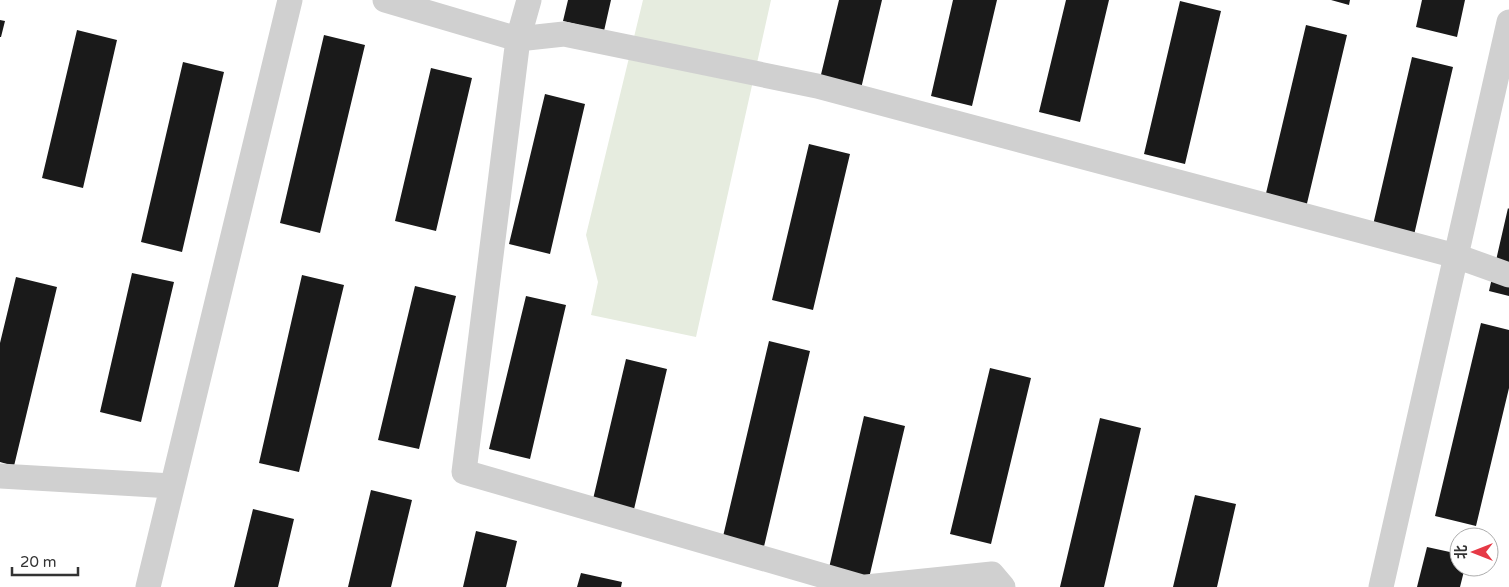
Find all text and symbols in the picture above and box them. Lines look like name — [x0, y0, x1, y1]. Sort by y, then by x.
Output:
north arrow — [1449, 527, 1499, 577]
scale bar — [12, 544, 79, 576]
text: 北 — [1453, 545, 1470, 559]
text: 20 m — [20, 553, 57, 571]

